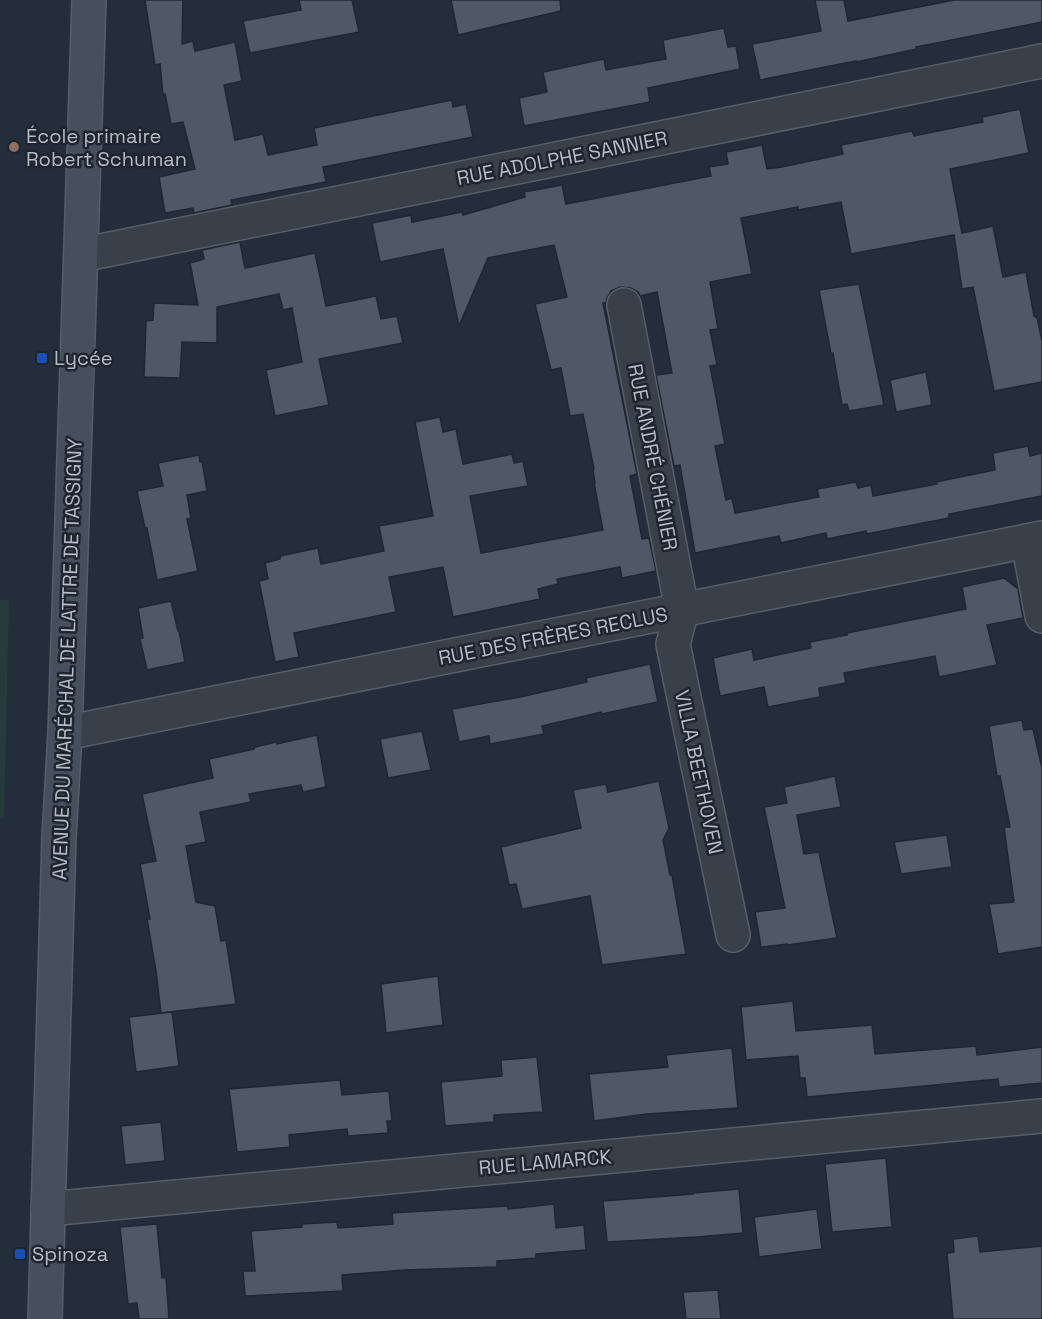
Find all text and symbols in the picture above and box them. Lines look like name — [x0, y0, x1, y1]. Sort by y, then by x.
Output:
place label: École primaire Robert Schuman — [26, 123, 187, 172]
street label: RUE ADOLPHE SANNIER — [455, 125, 669, 191]
marker: École primaire Robert Schuman — [7, 140, 21, 154]
place label: Lycée — [54, 345, 113, 371]
marker: Lycée — [35, 351, 49, 365]
street label: RUE ANDRÉ CHÉNIER — [622, 362, 684, 552]
street label: AVENUE DU MARÉCHAL DE LATTRE DE TASSIGNY — [46, 438, 88, 880]
street label: RUE DES FRÈRES RECLUS — [436, 601, 670, 671]
street label: VILLA BEETHOVEN — [669, 688, 729, 856]
street label: RUE LAMARCK — [477, 1143, 613, 1181]
place label: Spinoza — [32, 1241, 108, 1267]
marker: Spinoza — [13, 1247, 27, 1261]

